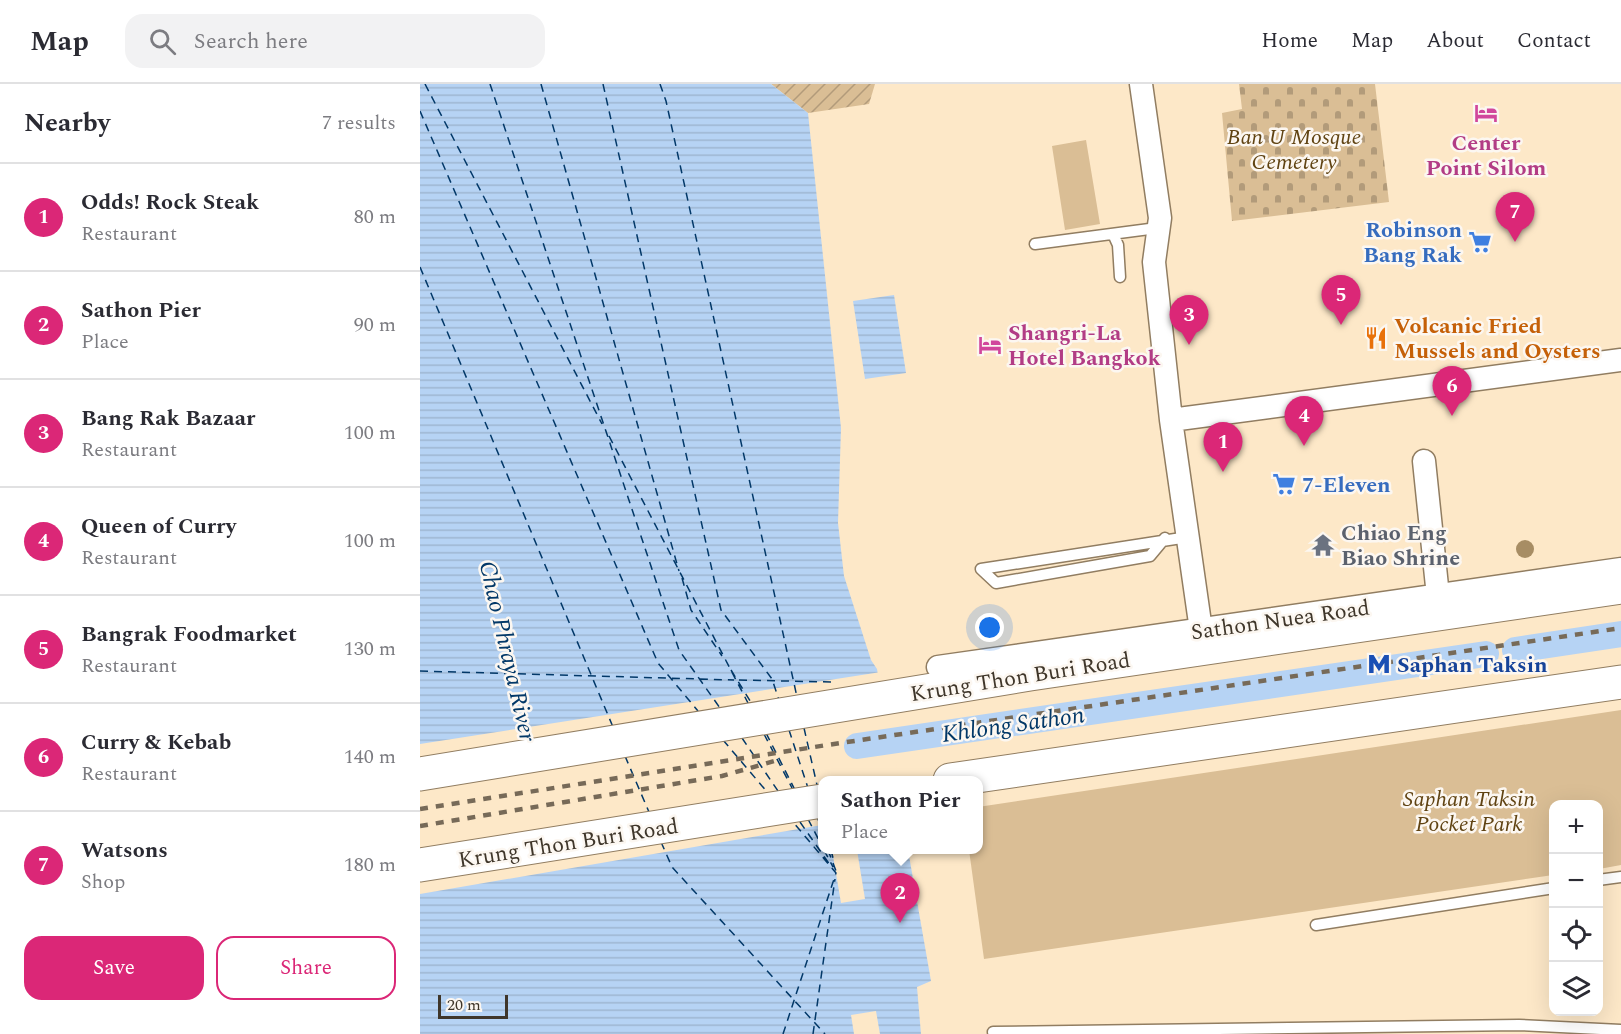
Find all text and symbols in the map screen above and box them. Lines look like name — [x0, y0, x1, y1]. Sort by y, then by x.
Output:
search box — [125, 14, 545, 68]
text: Map — [30, 20, 89, 63]
icon: search — [146, 25, 179, 58]
text: Search here — [194, 25, 308, 58]
text: Home — [1261, 25, 1318, 57]
text: Map — [1351, 25, 1393, 57]
text: About — [1426, 25, 1484, 57]
text: Contact — [1517, 25, 1591, 57]
hotel icon: Center Point Silom — [1473, 100, 1499, 126]
text: Nearby — [24, 103, 110, 143]
text: 7 results — [322, 108, 396, 138]
park label: Ban U Mosque Cemetery — [1227, 121, 1361, 179]
place label: Center Point Silom — [1426, 127, 1546, 185]
text: Odds! Rock Steak — [81, 186, 259, 219]
pin: 7 — [1496, 192, 1534, 242]
text: 1 — [38, 202, 49, 232]
text: 80 m — [354, 202, 396, 232]
place label: Robinson Bang Rak — [1363, 214, 1463, 272]
text: Restaurant — [81, 219, 177, 249]
supermarket icon: Robinson Bang Rak — [1467, 229, 1493, 255]
pin: 5 — [1322, 276, 1360, 325]
text: Sathon Pier — [81, 294, 201, 327]
pin: 3 — [1170, 296, 1208, 345]
text: 2 — [38, 310, 49, 340]
text: 90 m — [354, 310, 396, 340]
place label: Volcanic Fried Mussels and Oysters — [1394, 310, 1601, 368]
place label: Shangri-La Hotel Bangkok — [1008, 317, 1162, 375]
restaurant icon: Volcanic Fried Mussels and Oysters — [1363, 325, 1389, 351]
text: Place — [81, 327, 129, 357]
hotel icon: Shangri-La Hotel Bangkok — [977, 332, 1003, 358]
pin: 6 — [1432, 366, 1472, 416]
pin: 4 — [1284, 396, 1324, 446]
text: Bang Rak Bazaar — [81, 402, 255, 435]
text: 3 — [38, 418, 49, 448]
text: 100 m — [344, 418, 396, 448]
pin: 1 — [1204, 422, 1242, 472]
text: Restaurant — [81, 435, 177, 465]
place label: 7-Eleven — [1302, 469, 1391, 502]
supermarket icon: 7-Eleven — [1271, 471, 1297, 497]
text: Queen of Curry — [81, 510, 236, 543]
place label: Chiao Eng Biao Shrine — [1341, 517, 1460, 575]
text: 4 — [38, 526, 49, 556]
text: 100 m — [344, 526, 396, 556]
temple icon: Chiao Eng Biao Shrine — [1310, 532, 1336, 558]
text: Restaurant — [81, 543, 177, 573]
water label: Chao Phraya River — [469, 557, 545, 746]
street label: Sathon Nuea Road — [1189, 592, 1372, 649]
your location — [975, 613, 1004, 642]
text: Bangrak Foodmarket — [81, 618, 297, 651]
text: 5 — [38, 634, 49, 664]
text: 130 m — [344, 634, 396, 664]
street label: Krung Thon Buri Road — [908, 644, 1133, 711]
place label: Saphan Taksin — [1397, 649, 1548, 682]
text: Restaurant — [81, 651, 177, 681]
metro station icon: Saphan Taksin — [1366, 651, 1392, 677]
water label: Khlong Sathon — [939, 697, 1087, 753]
text: Curry & Kebab — [81, 726, 231, 759]
text: 6 — [38, 742, 49, 772]
text: 140 m — [344, 742, 396, 772]
text: Restaurant — [81, 759, 177, 789]
popup — [818, 776, 983, 854]
park label: Saphan Taksin Pocket Park — [1403, 783, 1535, 841]
text: Sathon Pier — [841, 784, 960, 817]
map controls — [1549, 800, 1603, 1016]
button: + — [1549, 800, 1603, 854]
street label: Krung Thon Buri Road — [456, 810, 681, 877]
text: Place — [841, 817, 888, 847]
text: Watsons — [81, 834, 168, 867]
text: 7 — [38, 850, 49, 880]
text: 180 m — [344, 850, 396, 880]
button: − — [1549, 854, 1603, 908]
text: Shop — [81, 867, 125, 897]
pin: 2 — [880, 874, 920, 923]
button: locate — [1549, 908, 1603, 962]
button: Save — [24, 936, 204, 1000]
button: Share — [216, 936, 396, 1000]
button: layers — [1549, 962, 1603, 1016]
scale bar — [438, 992, 508, 1020]
text: 20 m — [447, 993, 481, 1017]

